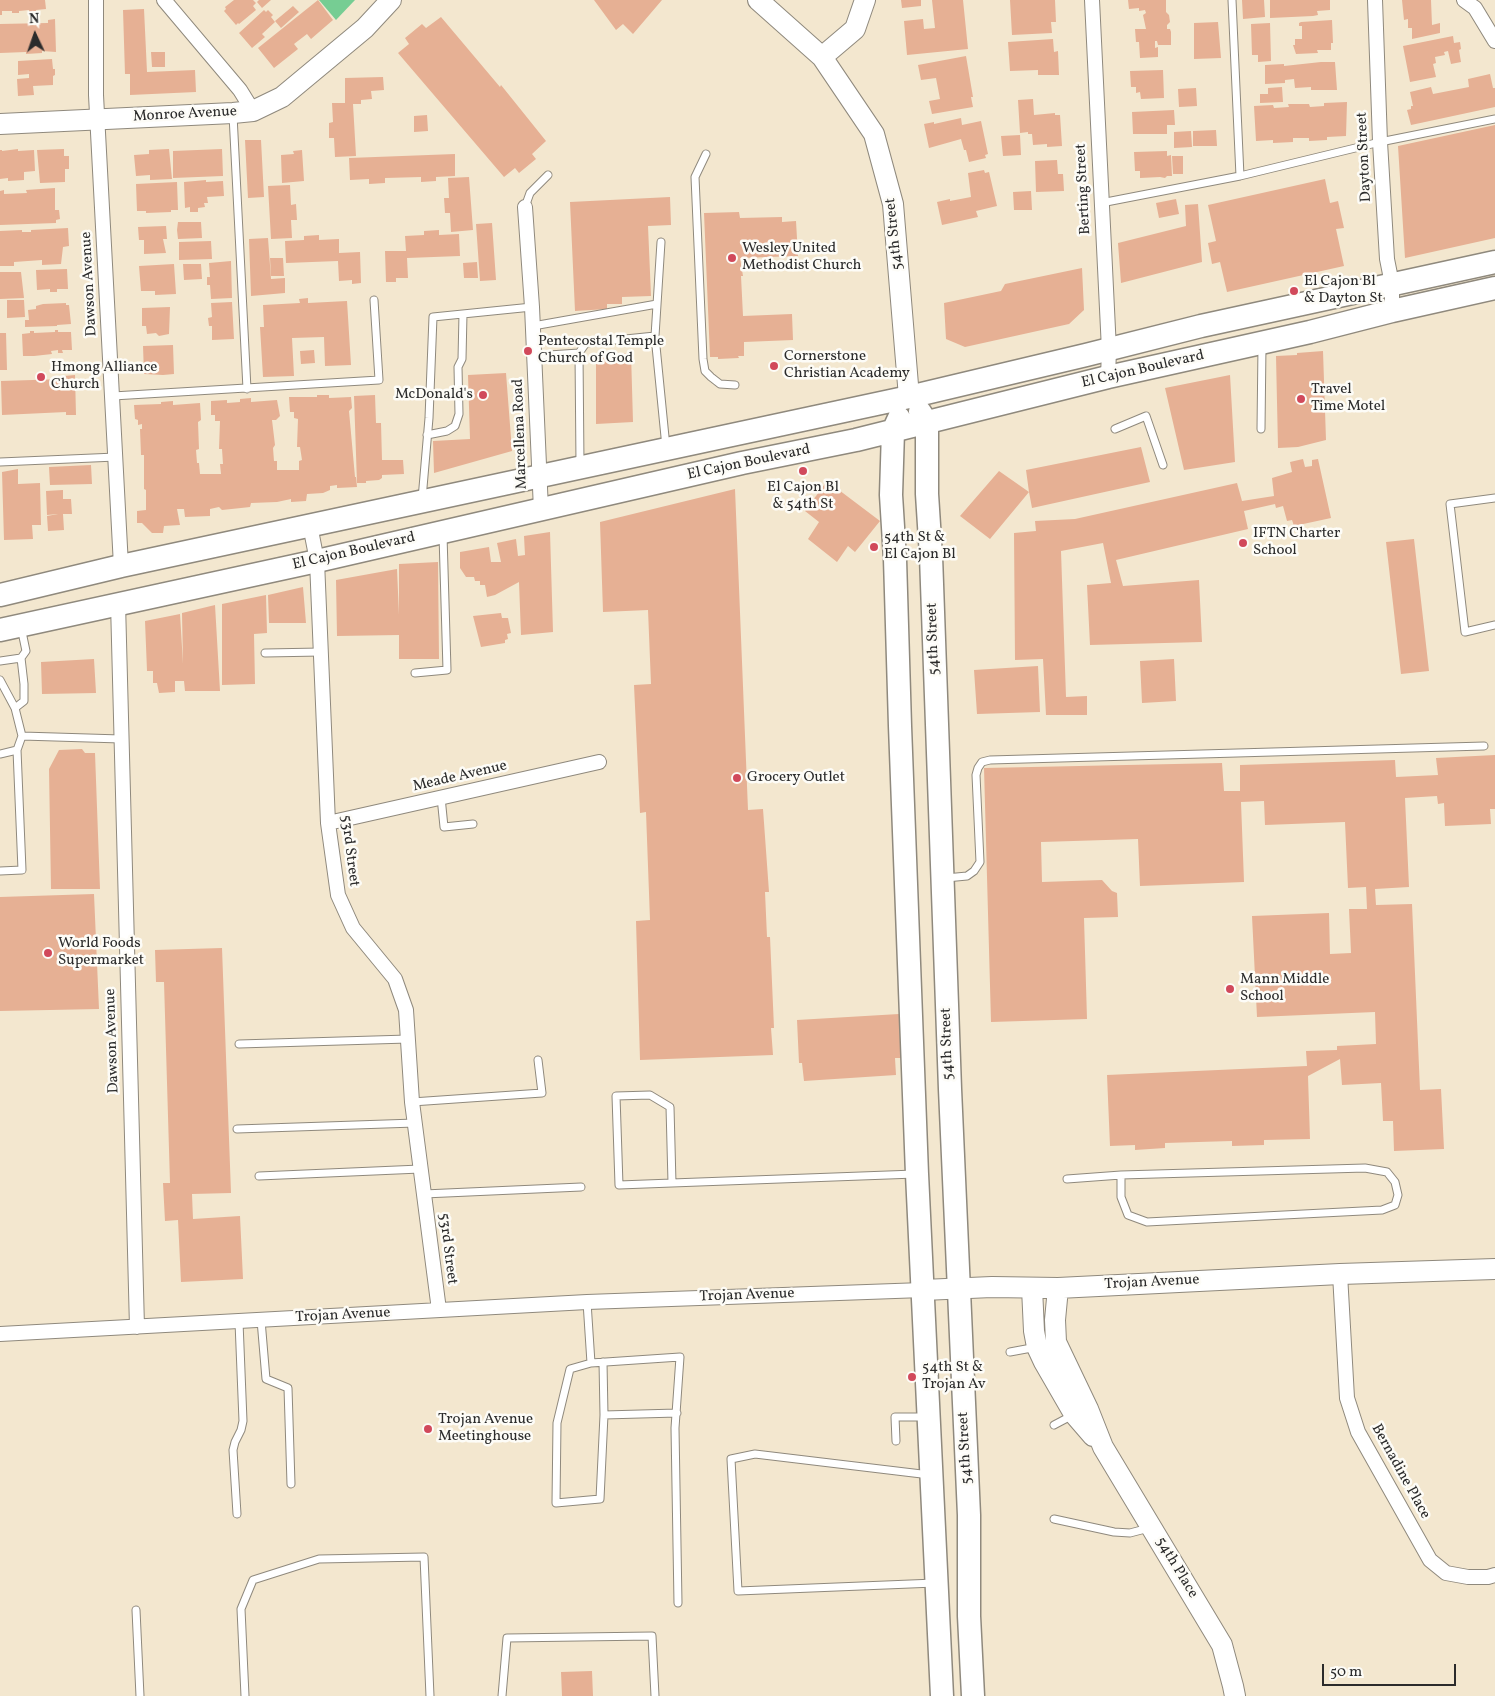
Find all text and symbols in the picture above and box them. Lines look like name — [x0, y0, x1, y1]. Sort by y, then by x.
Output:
north arrow — [10, 10, 60, 60]
text: N — [29, 10, 40, 29]
street label: Monroe Avenue — [133, 103, 237, 127]
street label: Dayton Street — [1354, 111, 1376, 203]
street label: Berting Street — [1073, 143, 1095, 235]
street label: 54th Street — [882, 197, 908, 271]
street label: Dawson Avenue — [78, 231, 102, 337]
place label: Wesley United Methodist Church — [742, 240, 861, 275]
marker: Wesley United Methodist Church — [726, 252, 738, 264]
place label: El Cajon Bl & Dayton St — [1304, 273, 1383, 308]
marker: El Cajon Bl & Dayton St — [1288, 285, 1300, 297]
place label: Pentecostal Temple Church of God — [538, 333, 664, 368]
marker: Pentecostal Temple Church of God — [522, 345, 534, 357]
street label: El Cajon Boulevard — [1080, 347, 1206, 393]
place label: Cornerstone Christian Academy — [784, 348, 910, 383]
place label: Hmong Alliance Church — [51, 359, 157, 394]
marker: Cornerstone Christian Academy — [768, 360, 780, 372]
marker: Hmong Alliance Church — [35, 371, 47, 383]
street label: Marcellena Road — [510, 378, 532, 490]
place label: Travel Time Motel — [1311, 381, 1385, 416]
place label: McDonald's — [395, 386, 473, 404]
marker: McDonald's — [477, 389, 489, 401]
marker: Travel Time Motel — [1295, 393, 1307, 405]
street label: El Cajon Boulevard — [686, 441, 812, 485]
marker: El Cajon Bl & 54th St — [797, 465, 809, 477]
place label: El Cajon Bl & 54th St — [767, 479, 839, 514]
place label: IFTN Charter School — [1253, 525, 1340, 560]
street label: El Cajon Boulevard — [291, 529, 417, 575]
place label: 54th St & El Cajon Bl — [884, 529, 956, 564]
marker: IFTN Charter School — [1237, 537, 1249, 549]
marker: 54th St & El Cajon Bl — [868, 541, 880, 553]
street label: 54th Street — [924, 602, 944, 676]
street label: Meade Avenue — [411, 757, 509, 797]
place label: Grocery Outlet — [747, 769, 845, 787]
marker: Grocery Outlet — [731, 772, 743, 784]
street label: 53rd Street — [336, 814, 362, 888]
place label: World Foods Supermarket — [58, 935, 144, 970]
marker: World Foods Supermarket — [42, 947, 54, 959]
place label: Mann Middle School — [1240, 971, 1329, 1006]
marker: Mann Middle School — [1224, 983, 1236, 995]
street label: Dawson Avenue — [102, 988, 124, 1094]
street label: 54th Street — [938, 1007, 958, 1081]
street label: 53rd Street — [434, 1212, 460, 1286]
street label: Trojan Avenue — [1104, 1272, 1200, 1294]
street label: Trojan Avenue — [699, 1285, 795, 1307]
street label: Trojan Avenue — [295, 1305, 391, 1327]
place label: 54th St & Trojan Av — [922, 1359, 986, 1394]
marker: 54th St & Trojan Av — [906, 1371, 918, 1383]
place label: Trojan Avenue Meetinghouse — [438, 1411, 533, 1446]
street label: 54th Street — [955, 1411, 977, 1485]
street label: Bernadine Place — [1367, 1421, 1433, 1523]
marker: Trojan Avenue Meetinghouse — [422, 1423, 434, 1435]
street label: 54th Place — [1151, 1534, 1201, 1602]
scale bar — [1325, 1654, 1459, 1686]
text: 50 m — [1330, 1662, 1362, 1683]

